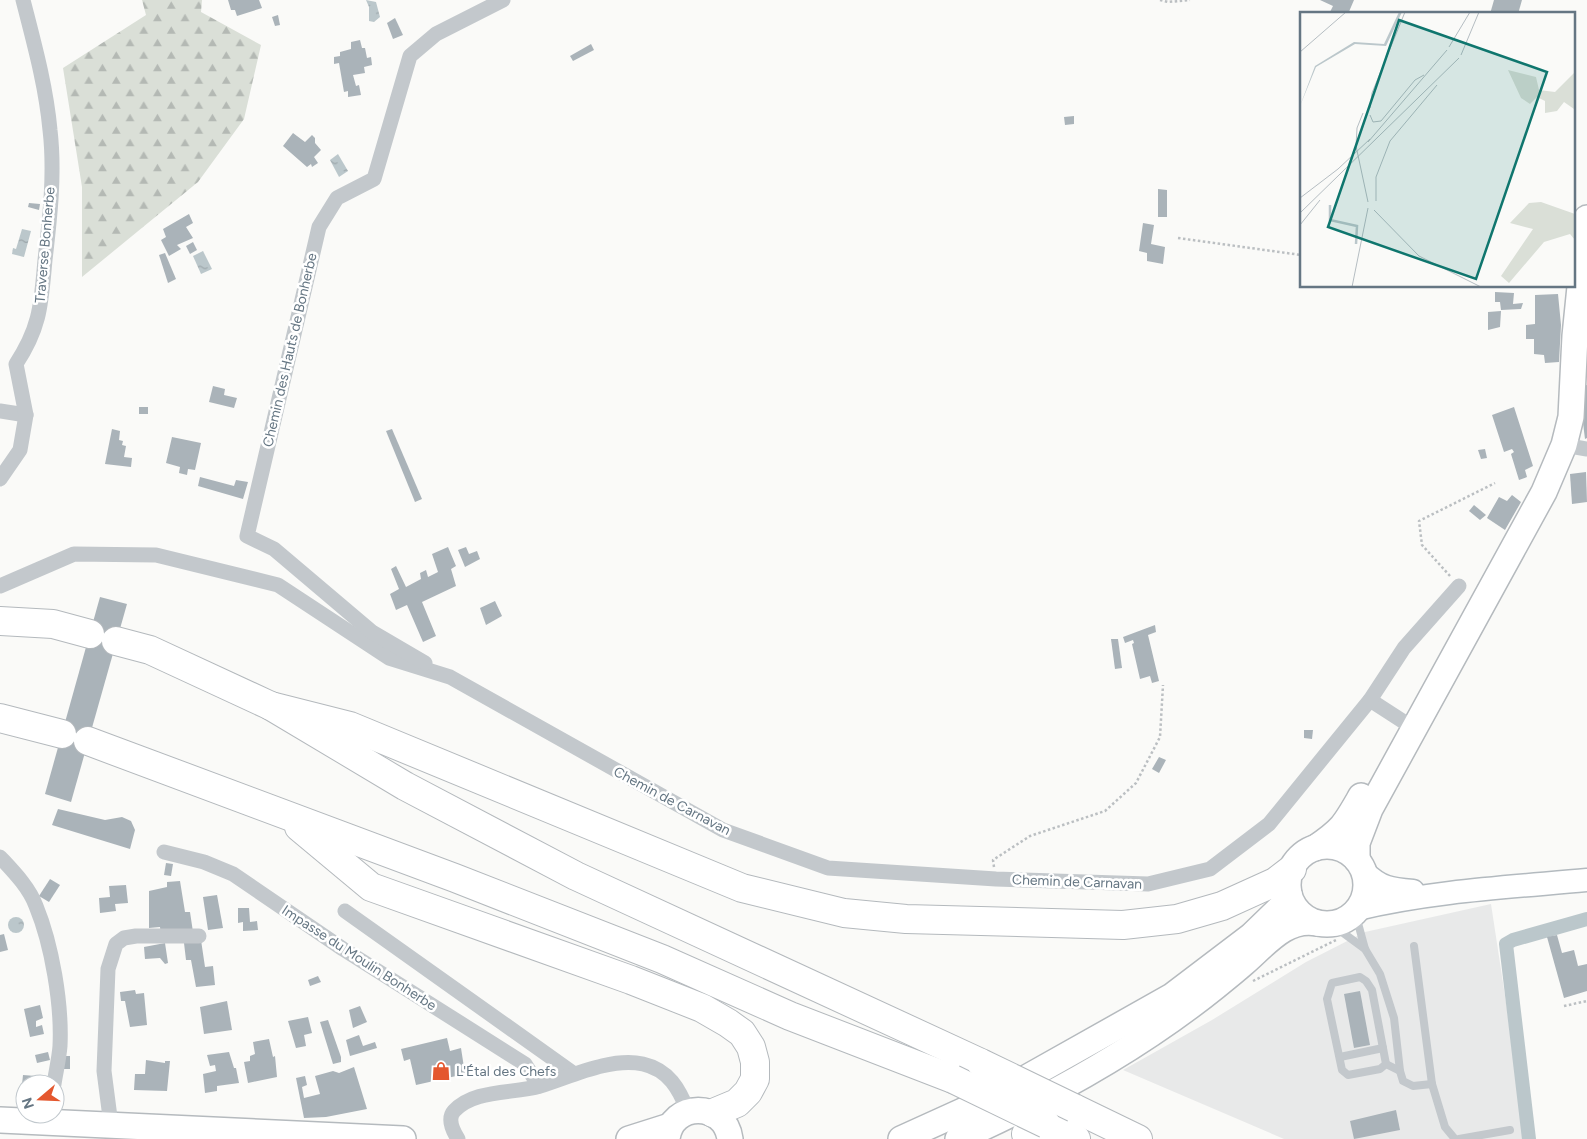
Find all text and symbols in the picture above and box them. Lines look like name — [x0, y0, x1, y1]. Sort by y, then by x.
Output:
inset map — [1300, 12, 1574, 288]
street label: Traverse Bonherbe — [31, 186, 59, 304]
street label: Chemin des Hauts de Bonherbe — [259, 251, 321, 449]
street label: Chemin de Carnavan — [611, 763, 734, 839]
street label: Chemin de Carnavan — [1012, 871, 1143, 893]
street label: Impasse du Moulin Bonherbe — [279, 902, 440, 1015]
shop icon: L'Étal des Chefs — [430, 1060, 452, 1082]
place label: L'Étal des Chefs — [456, 1063, 556, 1080]
north arrow — [15, 1074, 65, 1124]
text: N — [18, 1095, 38, 1111]

